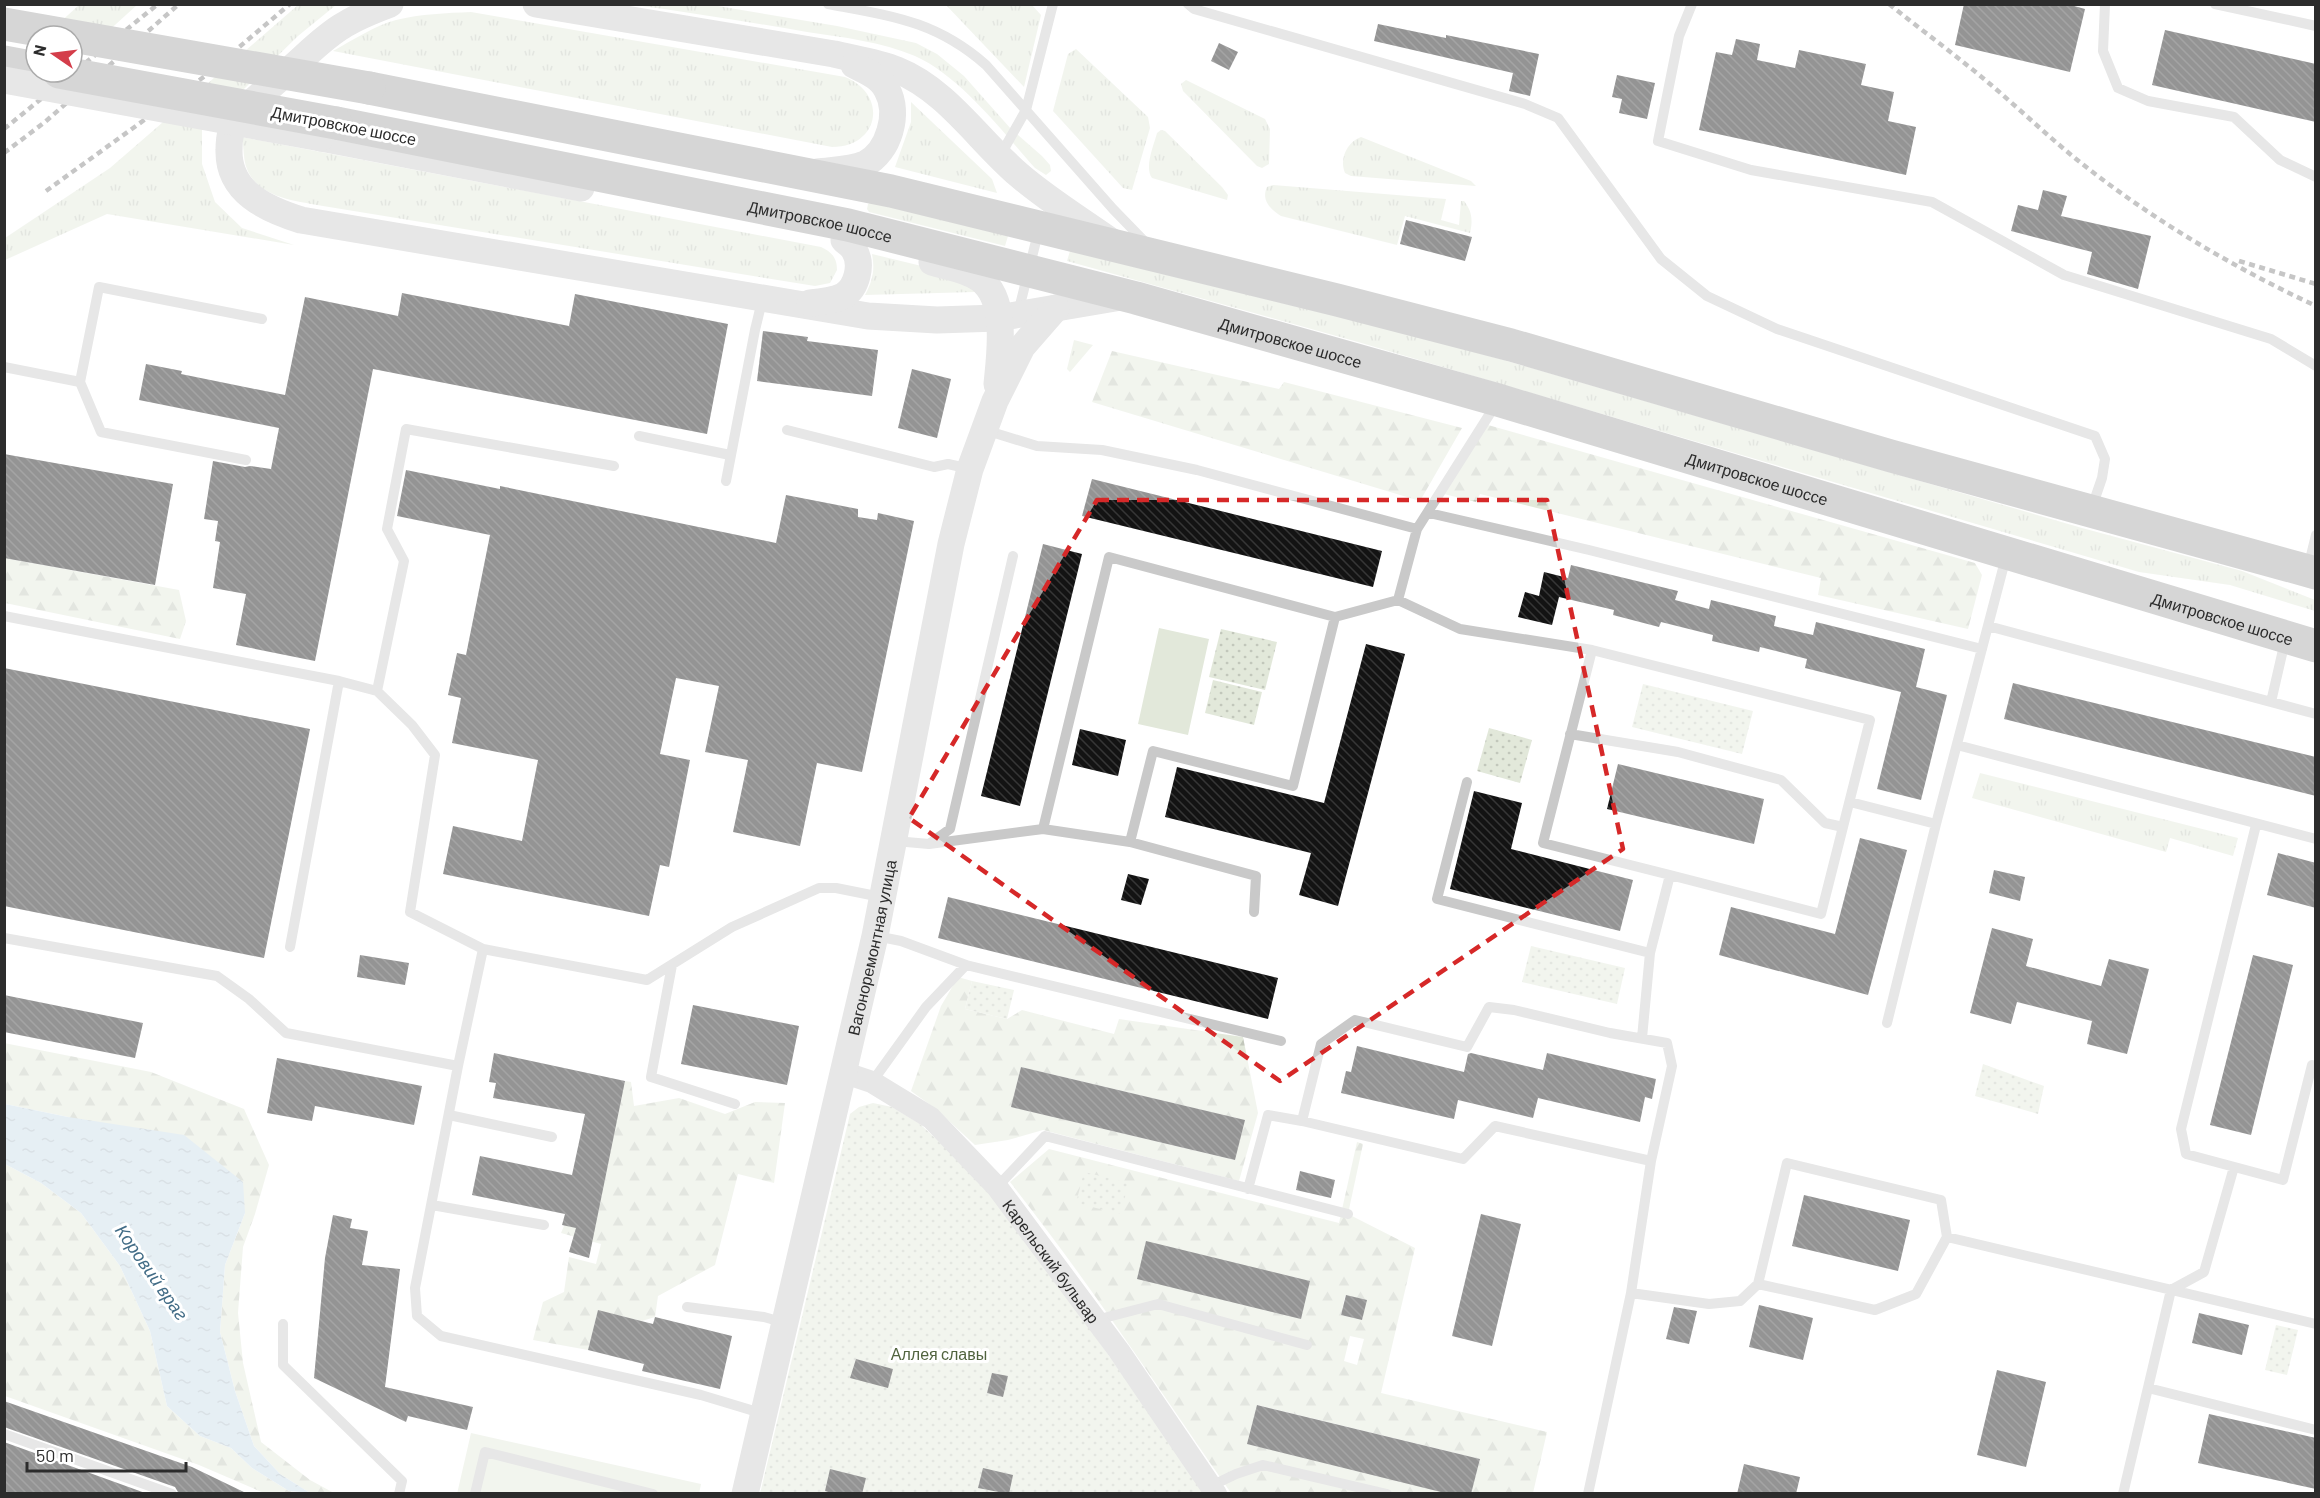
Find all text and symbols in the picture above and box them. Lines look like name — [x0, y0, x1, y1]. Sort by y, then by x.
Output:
north arrow — [24, 24, 84, 84]
text: N — [28, 43, 49, 58]
street label: Дмитровское шоссе — [270, 102, 418, 148]
street label: Дмитровское шоссе — [746, 196, 895, 245]
street label: Дмитровское шоссе — [1217, 313, 1364, 371]
street label: Дмитровское шоссе — [1684, 448, 1831, 508]
street label: Дмитровское шоссе — [2150, 588, 2296, 648]
street label: Вагоноремонтная улица — [843, 858, 899, 1037]
street label: Карельский бульвар — [1000, 1195, 1104, 1327]
water label: Коровий враг — [111, 1220, 193, 1324]
park label: Аллея славы — [891, 1344, 987, 1363]
scale bar — [27, 1435, 186, 1473]
text: 50 m — [36, 1444, 74, 1466]

